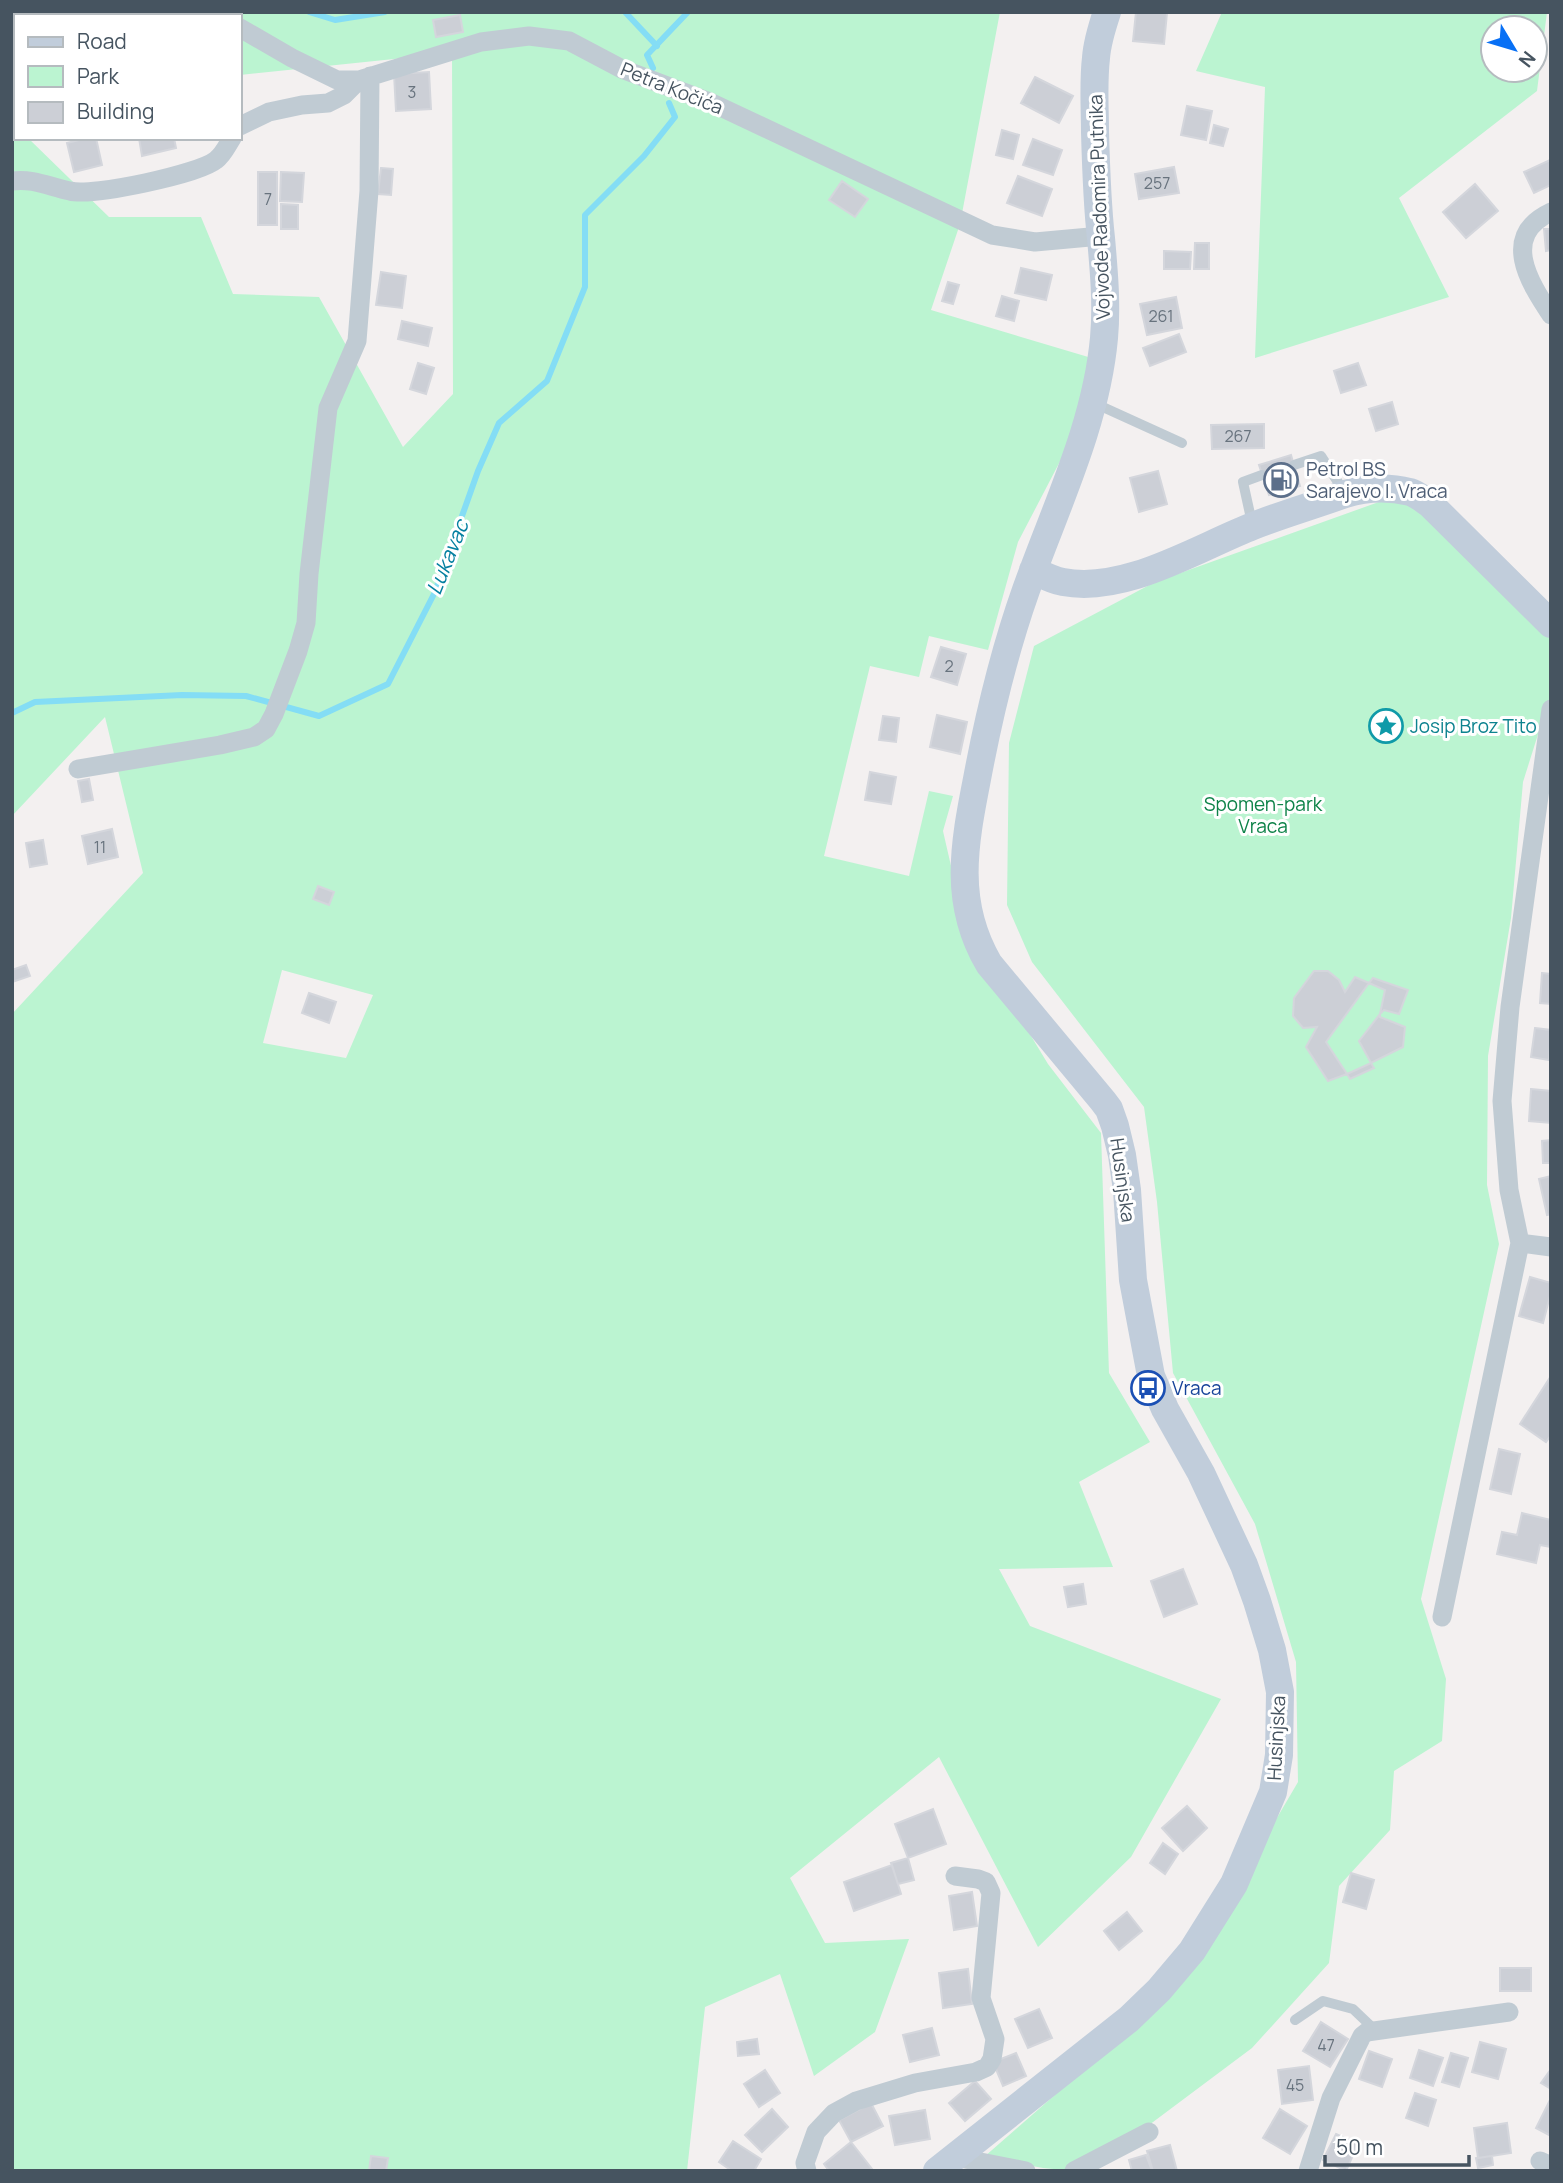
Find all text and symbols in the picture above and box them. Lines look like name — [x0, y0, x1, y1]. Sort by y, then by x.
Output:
legend — [14, 14, 242, 140]
north arrow — [1479, 14, 1549, 84]
text: Road — [77, 27, 127, 55]
text: N — [1513, 46, 1542, 73]
street label: Petra Kočića — [617, 56, 727, 120]
text: Park — [77, 62, 119, 90]
house number: 3 — [408, 81, 416, 103]
street label: Vojvode Radomira Putnika — [1082, 94, 1116, 320]
text: Building — [77, 97, 154, 125]
house number: 257 — [1144, 172, 1170, 194]
house number: 7 — [264, 188, 272, 210]
house number: 261 — [1148, 305, 1174, 327]
house number: 267 — [1224, 425, 1252, 447]
place label: Petrol BS Sarajevo I. Vraca — [1306, 456, 1448, 504]
fuel station icon: Petrol BS Sarajevo I. Vraca — [1262, 461, 1300, 499]
water label: Lukavac — [419, 513, 476, 598]
house number: 2 — [944, 655, 954, 677]
place icon: Josip Broz Tito — [1367, 707, 1405, 745]
place label: Josip Broz Tito — [1410, 713, 1537, 739]
park label: Spomen-park Vraca — [1204, 791, 1323, 839]
house number: 11 — [94, 836, 106, 858]
street label: Husinjska — [1104, 1136, 1142, 1224]
bus stop icon: Vraca — [1129, 1369, 1167, 1407]
place label: Vraca — [1172, 1375, 1222, 1401]
street label: Husinjska — [1261, 1695, 1291, 1781]
house number: 47 — [1317, 2034, 1335, 2056]
house number: 45 — [1286, 2074, 1304, 2096]
scale bar — [1325, 2124, 1468, 2168]
text: 50 m — [1336, 2133, 1383, 2161]

